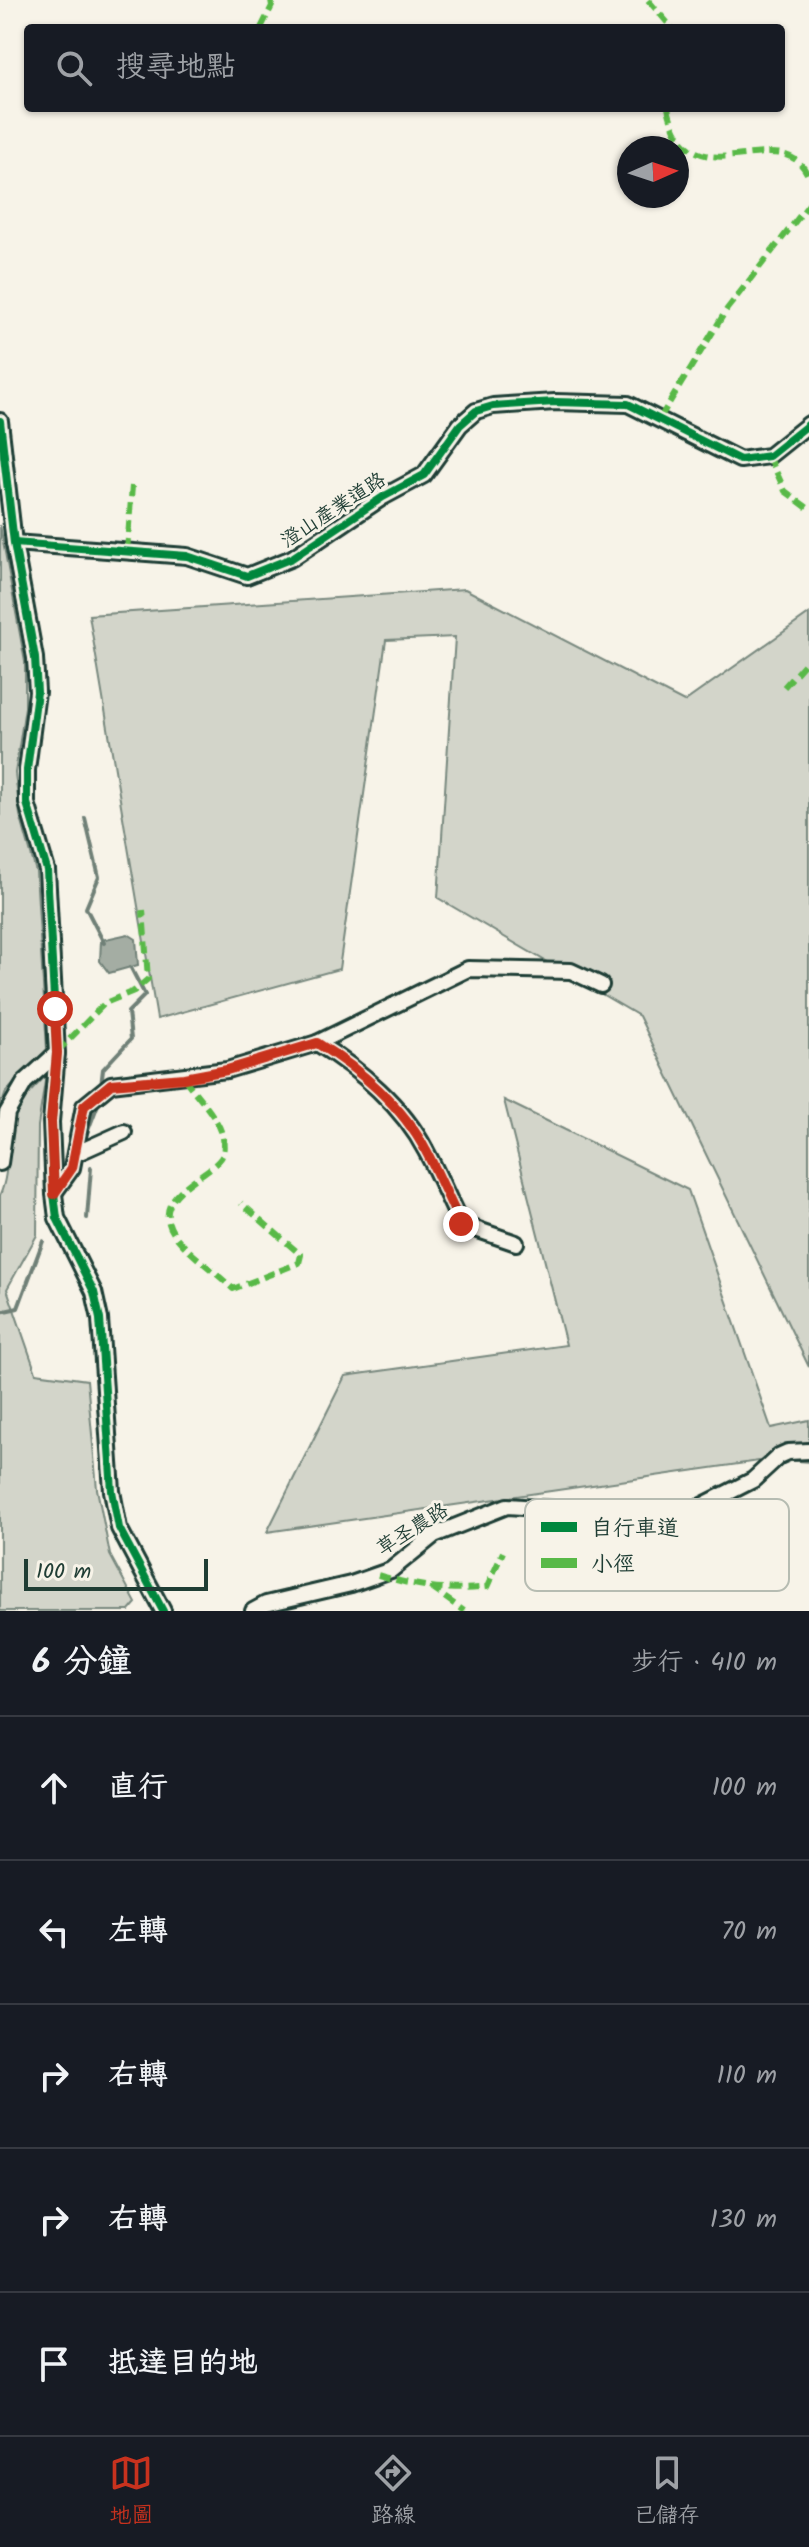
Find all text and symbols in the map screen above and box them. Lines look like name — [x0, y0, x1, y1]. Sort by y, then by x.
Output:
search box — [24, 24, 785, 112]
text: 搜尋地點 — [116, 44, 236, 92]
icon: search — [52, 46, 96, 90]
north arrow — [617, 136, 689, 208]
street label: 澄山產業道路 — [275, 464, 394, 557]
route start — [37, 991, 73, 1027]
route end — [443, 1206, 479, 1242]
street label: 草圣農路 — [371, 1495, 456, 1565]
legend — [525, 1499, 789, 1591]
text: 自行車道 — [591, 1512, 679, 1547]
text: 小徑 — [591, 1548, 635, 1583]
scale bar — [24, 1555, 208, 1591]
text: 100 m — [36, 1555, 91, 1590]
text: 6 分鐘 — [32, 1636, 132, 1690]
text: 步行 · 410 m — [631, 1642, 777, 1684]
text: 直行 — [108, 1764, 168, 1812]
icon: ahead — [32, 1766, 76, 1810]
text: 100 m — [712, 1767, 777, 1809]
text: 左轉 — [108, 1908, 168, 1956]
icon: left — [32, 1910, 76, 1954]
text: 70 m — [721, 1911, 777, 1953]
text: 右轉 — [108, 2052, 168, 2100]
icon: right — [32, 2054, 76, 2098]
text: 110 m — [717, 2055, 777, 2097]
text: 右轉 — [108, 2196, 168, 2244]
icon: right — [32, 2198, 76, 2242]
text: 130 m — [710, 2199, 777, 2241]
text: 抵達目的地 — [108, 2340, 258, 2388]
icon: arrive — [32, 2342, 76, 2386]
tab: 地圖 — [109, 2451, 153, 2534]
tab: 路線 — [371, 2451, 416, 2534]
tab: 已儲存 — [634, 2451, 700, 2534]

